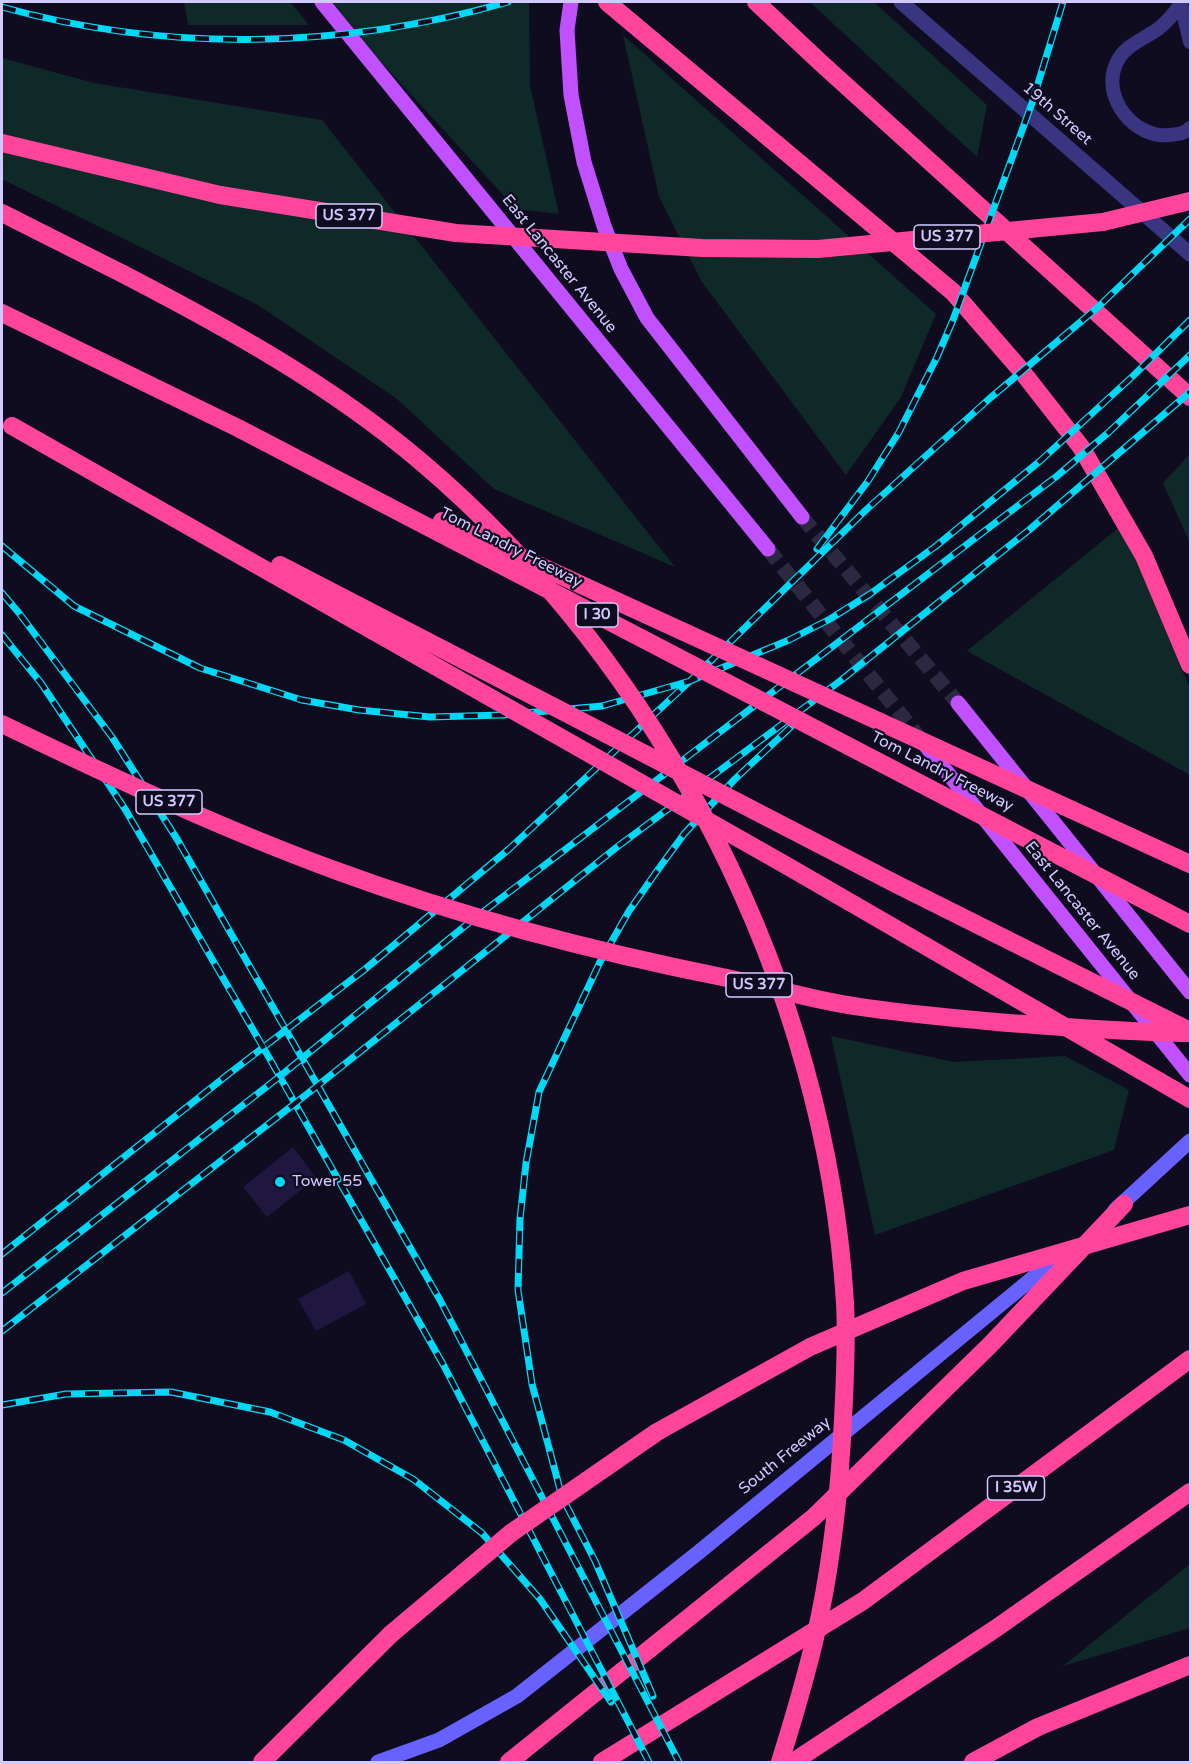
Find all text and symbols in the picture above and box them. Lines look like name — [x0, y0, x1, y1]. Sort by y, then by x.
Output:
street label: 19th Street — [1018, 79, 1096, 149]
street label: East Lancaster Avenue — [497, 191, 621, 337]
road number: US 377 — [316, 204, 382, 228]
road number: US 377 — [914, 225, 980, 249]
street label: Tom Landry Freeway — [436, 504, 586, 592]
road number: I 30 — [576, 603, 618, 627]
street label: Tom Landry Freeway — [867, 728, 1017, 816]
road number: US 377 — [136, 790, 202, 814]
street label: East Lancaster Avenue — [1020, 838, 1144, 984]
road number: US 377 — [726, 973, 792, 997]
place label: Tower 55 — [292, 1172, 362, 1192]
marker: Tower 55 — [273, 1175, 287, 1189]
street label: South Freeway — [735, 1413, 835, 1499]
road number: I 35W — [988, 1476, 1044, 1500]

